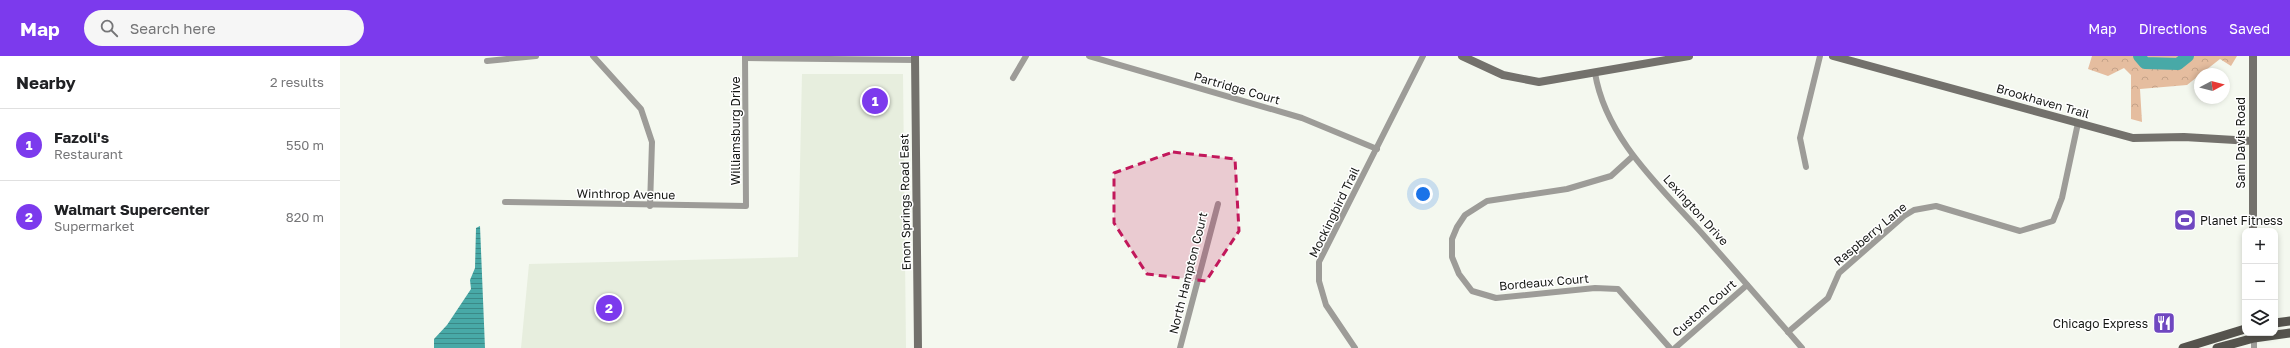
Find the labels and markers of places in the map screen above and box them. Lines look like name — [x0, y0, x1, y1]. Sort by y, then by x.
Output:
pin: 1 — [862, 86, 888, 116]
sports icon: Planet Fitness — [2172, 207, 2198, 233]
place label: Planet Fitness — [2200, 213, 2283, 228]
pin: 2 — [596, 293, 622, 323]
restaurant icon: Chicago Express — [2151, 310, 2177, 336]
place label: Chicago Express — [2053, 316, 2148, 331]

